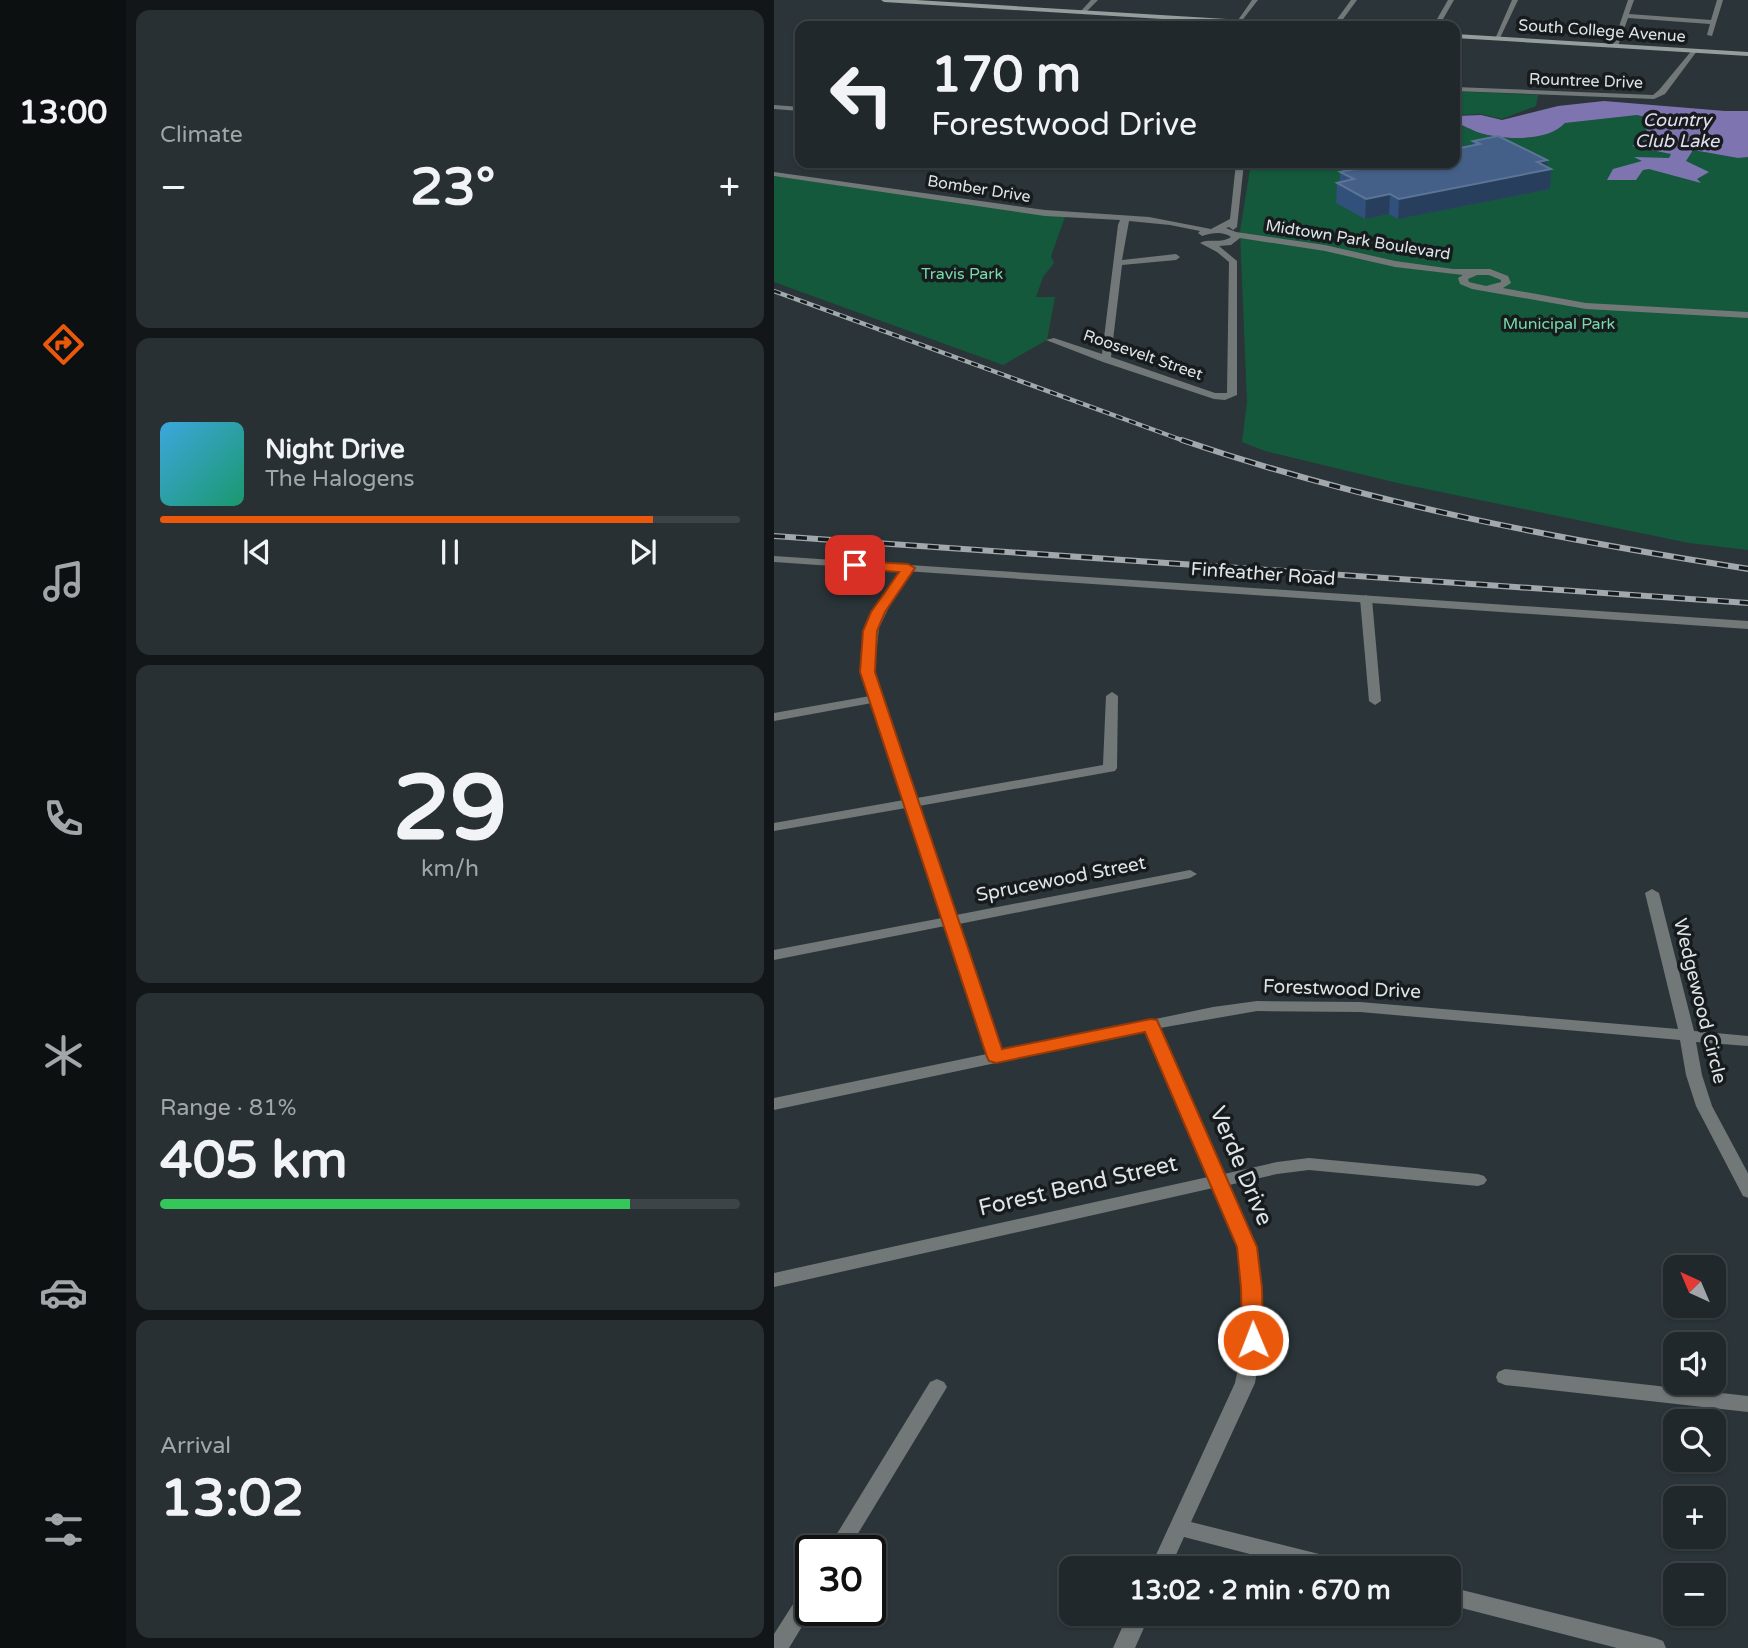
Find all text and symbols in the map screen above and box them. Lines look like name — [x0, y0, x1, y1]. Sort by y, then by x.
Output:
street label: South College Avenue — [1518, 15, 1686, 47]
text: 170 m — [931, 46, 1081, 105]
icon: left — [816, 49, 907, 140]
street label: Rountree Drive — [1529, 69, 1643, 93]
text: 13:00 — [19, 94, 107, 132]
text: Forestwood Drive — [931, 106, 1197, 144]
water label: Country Club Lake — [1635, 109, 1720, 152]
text: Climate — [160, 121, 243, 149]
text: 23° — [410, 156, 495, 219]
text: − — [160, 165, 187, 211]
text: + — [719, 165, 740, 211]
street label: Bomber Drive — [926, 171, 1032, 207]
street label: Midtown Park Boulevard — [1264, 216, 1452, 264]
park label: Travis Park — [921, 264, 1003, 284]
park label: Municipal Park — [1503, 314, 1616, 334]
icon: directions — [39, 320, 88, 369]
street label: Roosevelt Street — [1081, 325, 1205, 385]
text: Night Drive — [265, 434, 405, 465]
text: The Halogens — [265, 465, 414, 493]
icon: previous — [238, 533, 276, 571]
icon: pause — [431, 533, 469, 571]
icon: next — [624, 533, 662, 571]
pin — [825, 535, 885, 595]
icon: arrive — [836, 546, 874, 584]
icon: music — [39, 557, 88, 606]
street label: Finfeather Road — [1190, 558, 1336, 590]
text: 29 — [393, 754, 507, 864]
icon: phone — [39, 794, 88, 843]
street label: Sprucewood Street — [974, 852, 1148, 906]
text: km/h — [421, 855, 479, 883]
street label: Wedgewood Circle — [1669, 916, 1731, 1086]
street label: Forestwood Drive — [1263, 975, 1421, 1003]
icon: climate — [39, 1031, 88, 1080]
text: Range · 81% — [160, 1094, 296, 1122]
street label: Verde Drive — [1203, 1102, 1279, 1230]
text: 405 km — [160, 1129, 348, 1192]
street label: Forest Bend Street — [976, 1149, 1180, 1223]
north arrow — [1663, 1255, 1726, 1318]
map controls — [1663, 1255, 1726, 1626]
icon: car — [39, 1268, 88, 1317]
position arrow — [1216, 1303, 1290, 1377]
button: sound — [1663, 1332, 1726, 1395]
button: search — [1663, 1409, 1726, 1472]
text: Arrival — [160, 1432, 231, 1460]
text: 13:02 — [160, 1467, 304, 1530]
button: + — [1663, 1486, 1726, 1549]
icon: filters — [39, 1505, 88, 1554]
speed limit sign: 30 — [795, 1535, 886, 1626]
button: − — [1663, 1563, 1726, 1626]
text: 13:02 · 2 min · 670 m — [1129, 1575, 1391, 1606]

